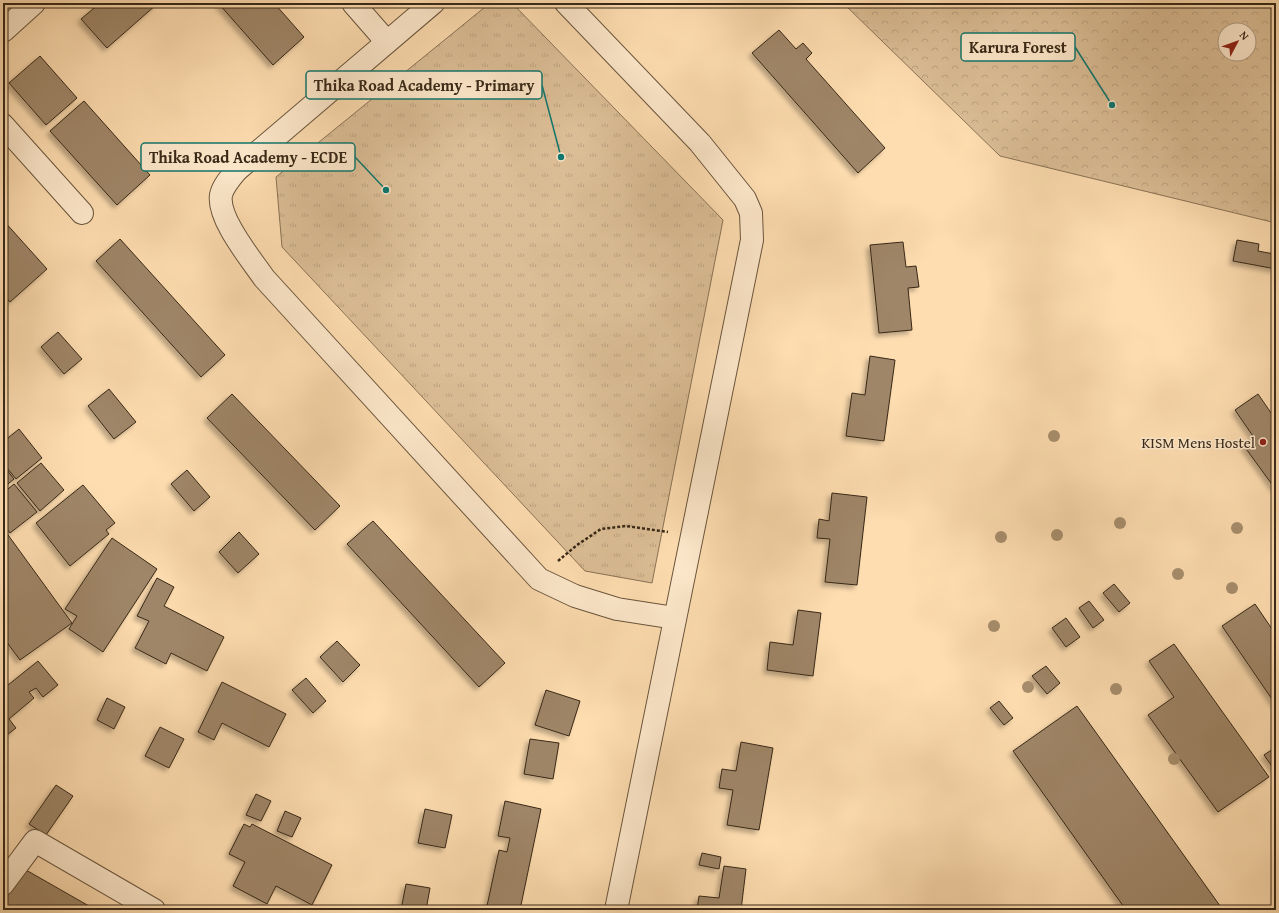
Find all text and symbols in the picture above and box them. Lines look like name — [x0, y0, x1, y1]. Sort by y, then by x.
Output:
north arrow — [1217, 22, 1257, 62]
text: N — [1236, 27, 1253, 44]
callout: Karura Forest — [961, 33, 1075, 61]
text: Karura Forest — [969, 35, 1067, 59]
callout: Thika Road Academy - Primary — [306, 71, 542, 99]
text: Thika Road Academy - Primary — [314, 73, 535, 97]
callout: Thika Road Academy - ECDE — [141, 143, 355, 171]
text: Thika Road Academy - ECDE — [149, 145, 348, 169]
place label: KISM Mens Hostel — [1141, 432, 1255, 453]
marker: KISM Mens Hostel — [1258, 437, 1268, 447]

